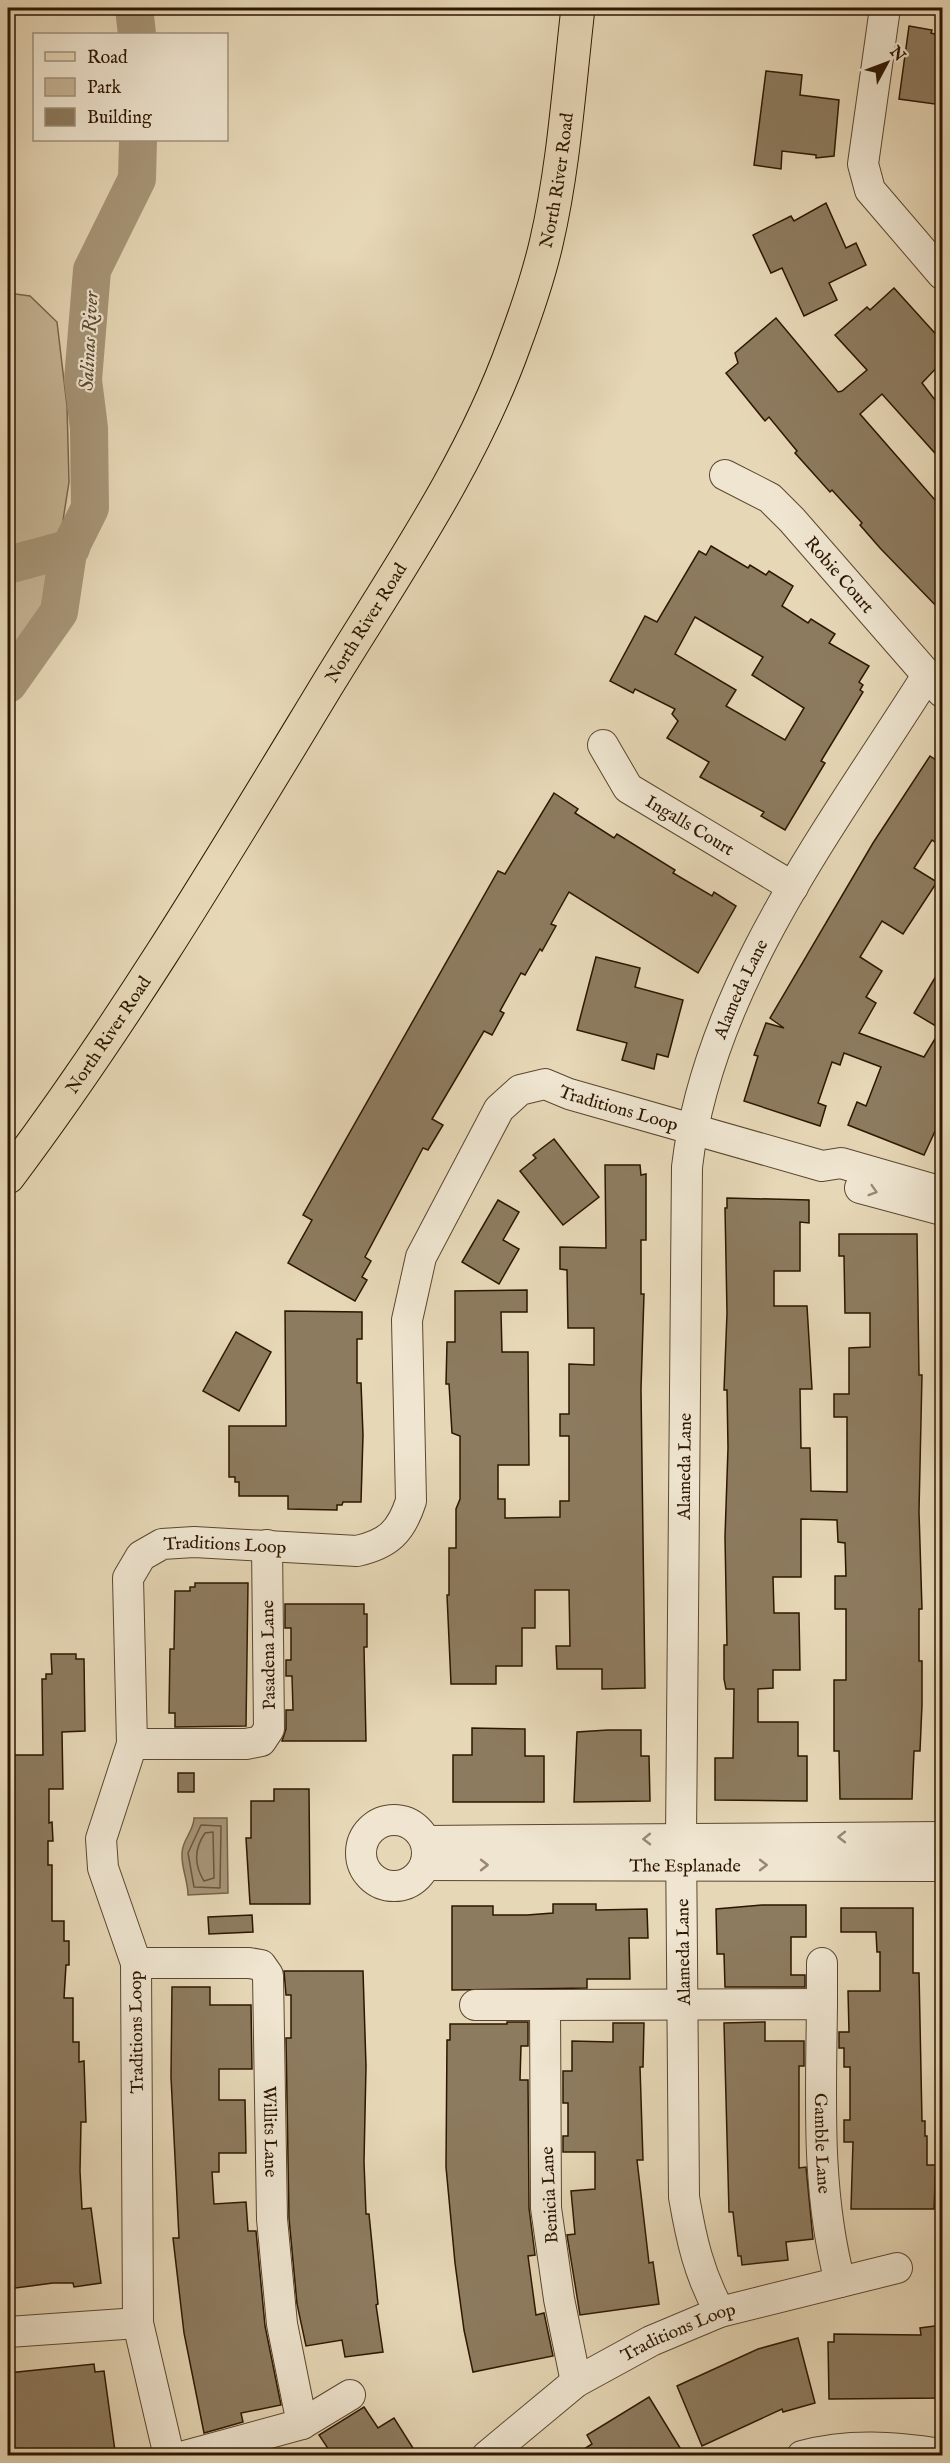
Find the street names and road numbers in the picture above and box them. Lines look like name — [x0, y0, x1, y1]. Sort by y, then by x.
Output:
street label: North River Road — [535, 111, 580, 251]
street label: Robie Court — [799, 532, 878, 619]
street label: North River Road — [321, 559, 413, 688]
street label: Ingalls Court — [641, 791, 738, 862]
street label: Alameda Lane — [709, 936, 774, 1043]
street label: North River Road — [62, 972, 157, 1099]
street label: Traditions Loop — [555, 1081, 681, 1138]
street label: Alameda Lane — [674, 1413, 698, 1521]
street label: Traditions Loop — [163, 1532, 287, 1560]
street label: Pasadena Lane — [257, 1600, 282, 1710]
street label: The Esplanade — [629, 1855, 741, 1879]
street label: Alameda Lane — [672, 1898, 697, 2007]
street label: Traditions Loop — [125, 1970, 150, 2094]
street label: Willits Lane — [257, 2086, 281, 2178]
street label: Gamble Lane — [808, 2093, 835, 2195]
street label: Benicia Lane — [536, 2146, 565, 2244]
street label: Traditions Loop — [617, 2299, 738, 2368]

